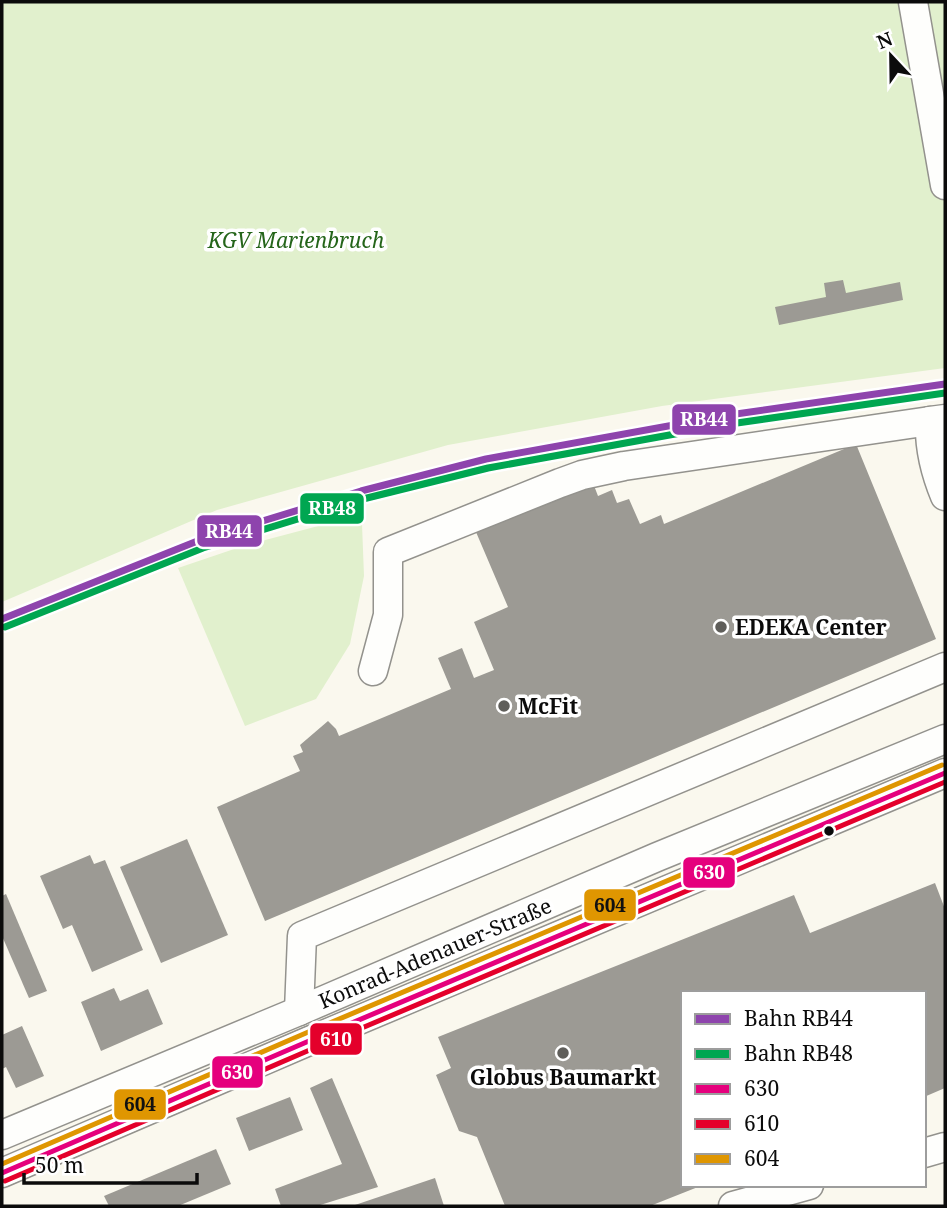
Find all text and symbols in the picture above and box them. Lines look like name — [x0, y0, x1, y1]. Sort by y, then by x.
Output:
north arrow — [856, 21, 926, 91]
text: N — [873, 25, 896, 55]
park label: KGV Marienbruch — [207, 226, 385, 254]
line badge: RB44 — [671, 403, 737, 436]
text: RB44 — [680, 406, 728, 432]
line badge: RB48 — [299, 492, 365, 525]
text: RB48 — [308, 495, 356, 521]
line badge: RB44 — [196, 514, 263, 548]
text: RB44 — [205, 518, 253, 544]
place label: EDEKA Center — [735, 613, 887, 641]
marker: EDEKA Center — [713, 619, 729, 635]
place label: McFit — [518, 692, 578, 720]
marker: McFit — [496, 698, 512, 714]
unlabelled marker — [822, 824, 836, 838]
line badge: 630 — [682, 856, 736, 889]
text: 630 — [693, 859, 725, 885]
line badge: 604 — [583, 888, 637, 922]
street label: Konrad-Adenauer-Straße — [314, 891, 556, 1015]
text: 604 — [594, 892, 626, 918]
legend — [681, 991, 926, 1187]
text: Bahn RB44 — [744, 1004, 853, 1032]
line badge: 610 — [309, 1022, 363, 1056]
text: 610 — [320, 1026, 352, 1052]
text: Bahn RB48 — [744, 1039, 853, 1067]
marker: Globus Baumarkt — [555, 1045, 571, 1061]
line badge: 630 — [211, 1055, 264, 1089]
text: 630 — [221, 1059, 253, 1085]
place label: Globus Baumarkt — [470, 1063, 657, 1091]
text: 630 — [744, 1074, 779, 1102]
line badge: 604 — [113, 1088, 167, 1121]
text: 604 — [124, 1091, 156, 1117]
text: 610 — [744, 1109, 779, 1137]
scale bar — [24, 1142, 198, 1186]
text: 604 — [744, 1144, 779, 1172]
text: 50 m — [35, 1151, 84, 1179]

